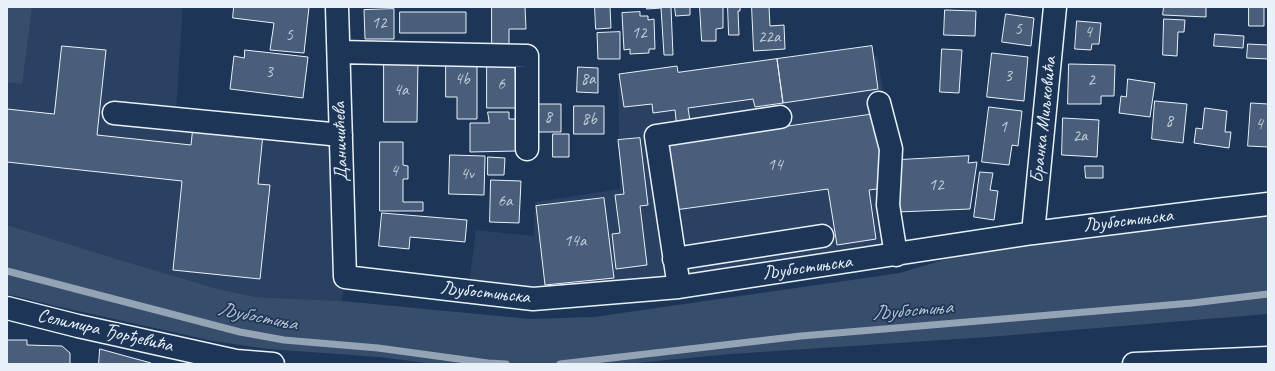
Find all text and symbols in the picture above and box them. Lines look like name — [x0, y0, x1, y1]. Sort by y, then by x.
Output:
house number: 12 — [371, 14, 387, 34]
house number: 5 — [1014, 20, 1022, 40]
house number: 4 — [1084, 23, 1092, 43]
house number: 12 — [631, 24, 647, 44]
house number: 5 — [285, 26, 293, 46]
house number: 22a — [758, 28, 780, 48]
street label: Бранка Миљковића — [1026, 56, 1062, 184]
house number: 3 — [265, 63, 273, 83]
house number: 3 — [1004, 67, 1012, 87]
house number: 4b — [454, 70, 470, 90]
house number: 8a — [580, 70, 596, 90]
house number: 2 — [1087, 71, 1095, 91]
house number: 6 — [497, 75, 505, 95]
house number: 4a — [393, 81, 409, 101]
street label: Даничићева — [328, 102, 354, 182]
house number: 8 — [544, 108, 552, 128]
house number: 8b — [581, 110, 597, 130]
house number: 8 — [1165, 112, 1173, 132]
house number: 4 — [1255, 115, 1263, 135]
house number: 1 — [999, 118, 1007, 138]
house number: 2a — [1072, 127, 1088, 147]
house number: 14 — [767, 156, 783, 176]
house number: 4 — [390, 162, 398, 182]
house number: 4v — [460, 165, 474, 185]
house number: 12 — [928, 176, 944, 196]
house number: 6a — [497, 192, 513, 212]
street label: Љубостињска — [1082, 204, 1174, 238]
house number: 14a — [564, 232, 586, 252]
street label: Љубостињска — [761, 250, 853, 286]
street label: Љубостињска — [439, 277, 531, 309]
water label: Љубостиња — [871, 296, 953, 326]
water label: Љубостиња — [215, 298, 299, 336]
street label: Селимира Ђорђевића — [35, 304, 175, 358]

